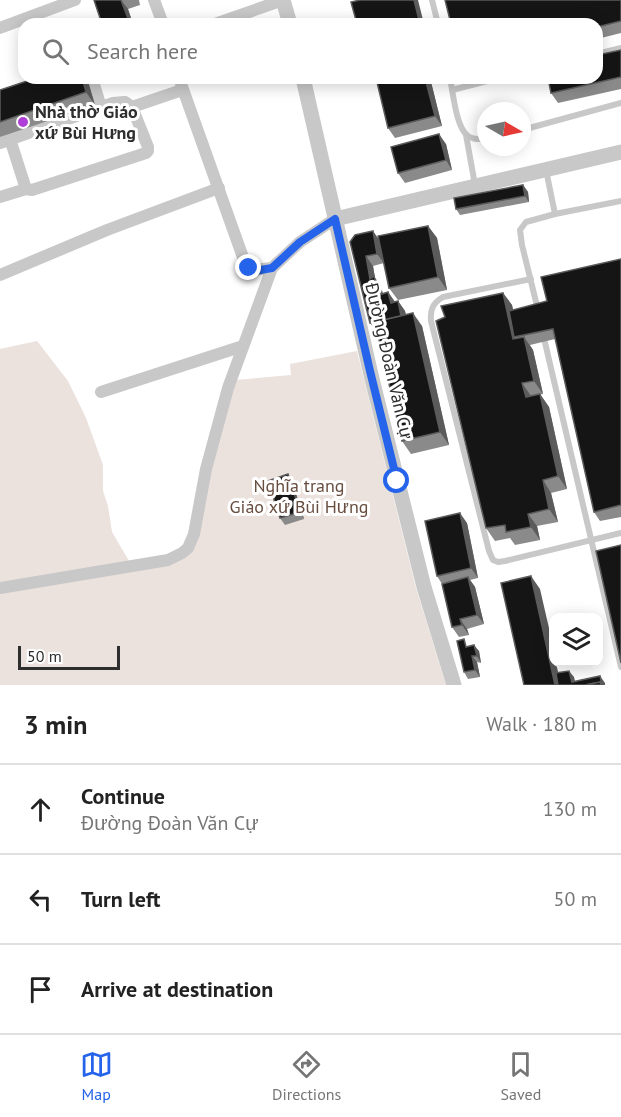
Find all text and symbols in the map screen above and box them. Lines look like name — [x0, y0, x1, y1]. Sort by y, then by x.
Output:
search box — [18, 18, 603, 84]
icon: search — [39, 35, 72, 68]
text: Search here — [87, 37, 198, 65]
place label: Nhà thờ Giáo xứ Bùi Hưng — [35, 100, 138, 144]
north arrow — [477, 102, 531, 156]
marker: Nhà thờ Giáo xứ Bùi Hưng — [16, 115, 30, 129]
route end — [235, 254, 261, 280]
street label: Đường Đoàn Văn Cự — [360, 279, 419, 441]
route start — [383, 467, 409, 493]
park label: Nghĩa trang Giáo xứ Bùi Hưng — [230, 474, 368, 518]
map controls — [549, 613, 603, 667]
button: layers — [549, 613, 603, 667]
scale bar — [18, 643, 120, 670]
text: 50 m — [27, 646, 62, 666]
text: 3 min — [24, 708, 87, 741]
text: Walk · 180 m — [486, 711, 597, 737]
text: Continue — [81, 782, 165, 810]
icon: ahead — [24, 793, 57, 826]
text: 130 m — [543, 796, 597, 822]
text: Đường Đoàn Văn Cự — [81, 810, 259, 836]
icon: left — [24, 883, 57, 916]
text: Turn left — [81, 885, 161, 913]
text: 50 m — [554, 886, 597, 912]
icon: arrive — [24, 973, 57, 1006]
text: Arrive at destination — [81, 975, 273, 1003]
tab: Map — [80, 1048, 113, 1104]
tab: Directions — [272, 1048, 341, 1104]
tab: Saved — [501, 1048, 541, 1104]

